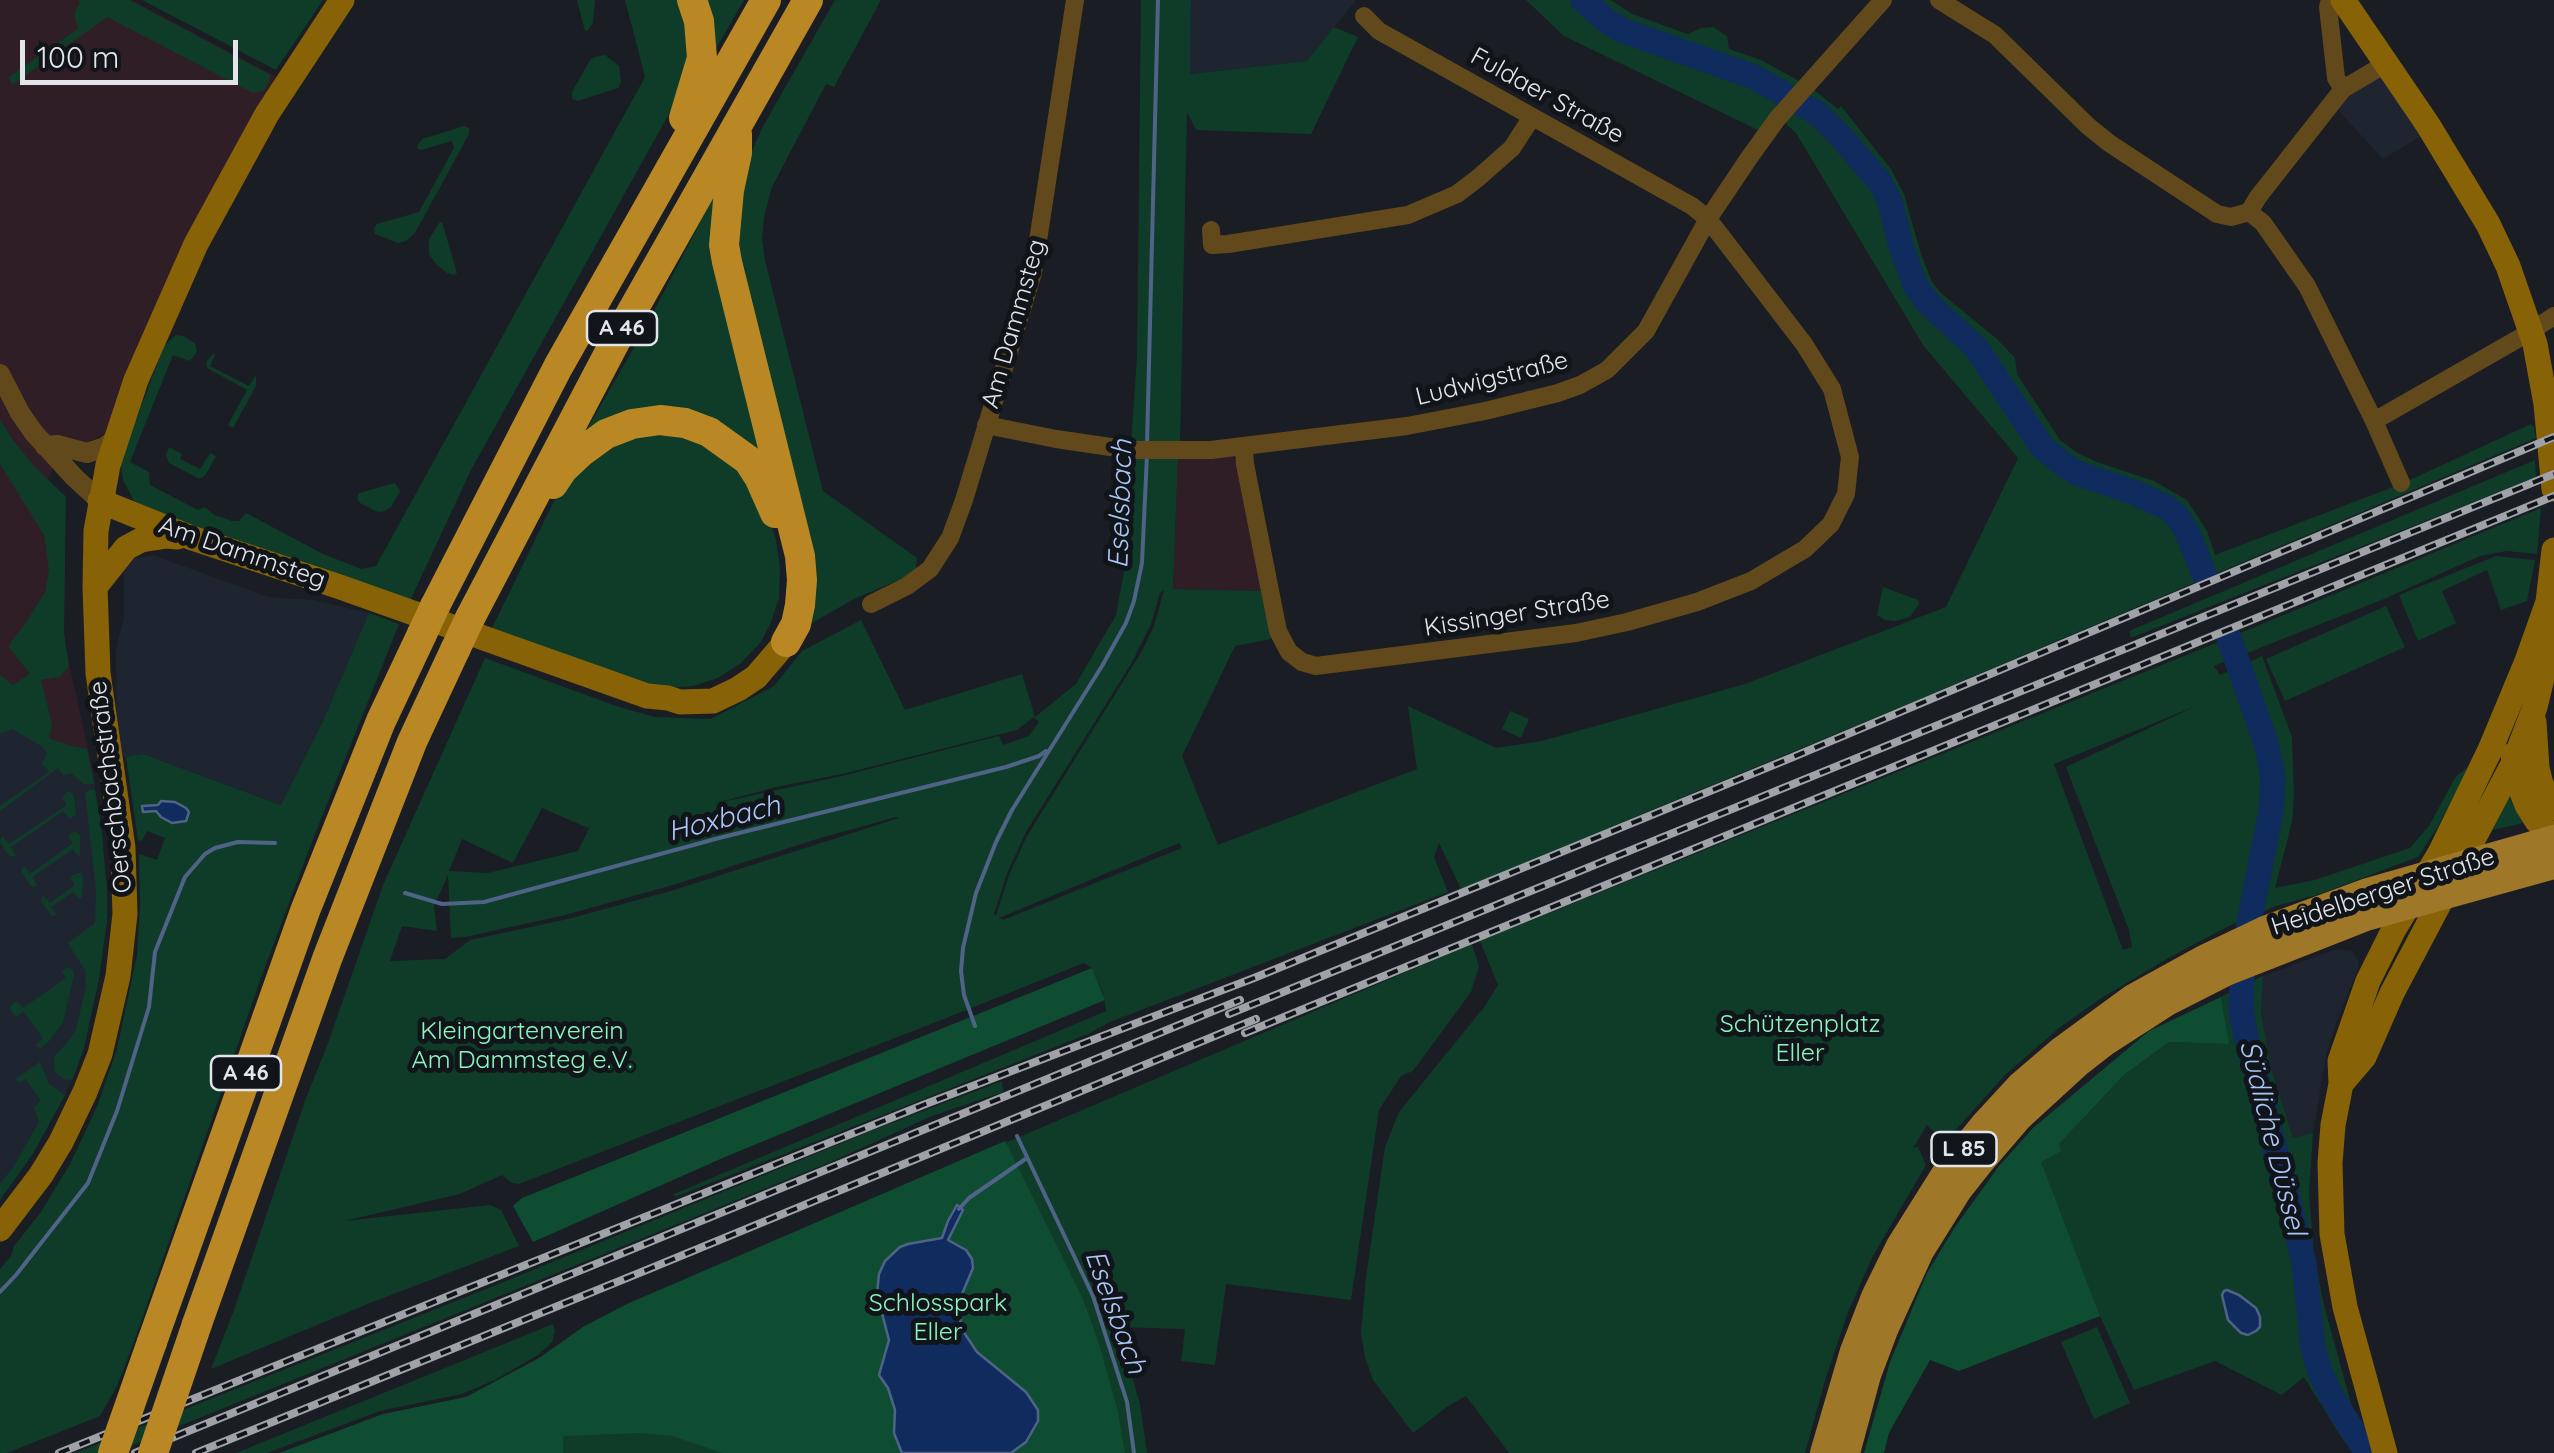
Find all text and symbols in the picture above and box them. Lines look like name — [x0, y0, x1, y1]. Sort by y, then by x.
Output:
scale bar — [25, 20, 242, 82]
text: 100 m — [37, 38, 119, 76]
street label: Fuldaer Straße — [1465, 42, 1629, 150]
street label: Am Dammsteg — [976, 236, 1052, 412]
road number: A 46 — [587, 311, 657, 345]
street label: Ludwigstraße — [1413, 346, 1571, 412]
water label: Eselsbach — [1102, 439, 1140, 569]
street label: Am Dammsteg — [155, 510, 329, 596]
street label: Kissinger Straße — [1422, 585, 1612, 643]
street label: Oerschbachstraße — [83, 679, 139, 895]
water label: Hoxbach — [664, 789, 784, 849]
street label: Heidelberger Straße — [2268, 842, 2498, 942]
park label: Schützenplatz Eller — [1720, 1009, 1880, 1068]
park label: Kleingartenverein Am Dammsteg e.V. — [412, 1016, 632, 1075]
water label: Südliche Düssel — [2232, 1037, 2312, 1239]
road number: A 46 — [211, 1056, 281, 1090]
road number: L 85 — [1932, 1132, 1996, 1166]
water label: Eselsbach — [1077, 1246, 1153, 1378]
park label: Schlosspark Eller — [869, 1288, 1007, 1347]

